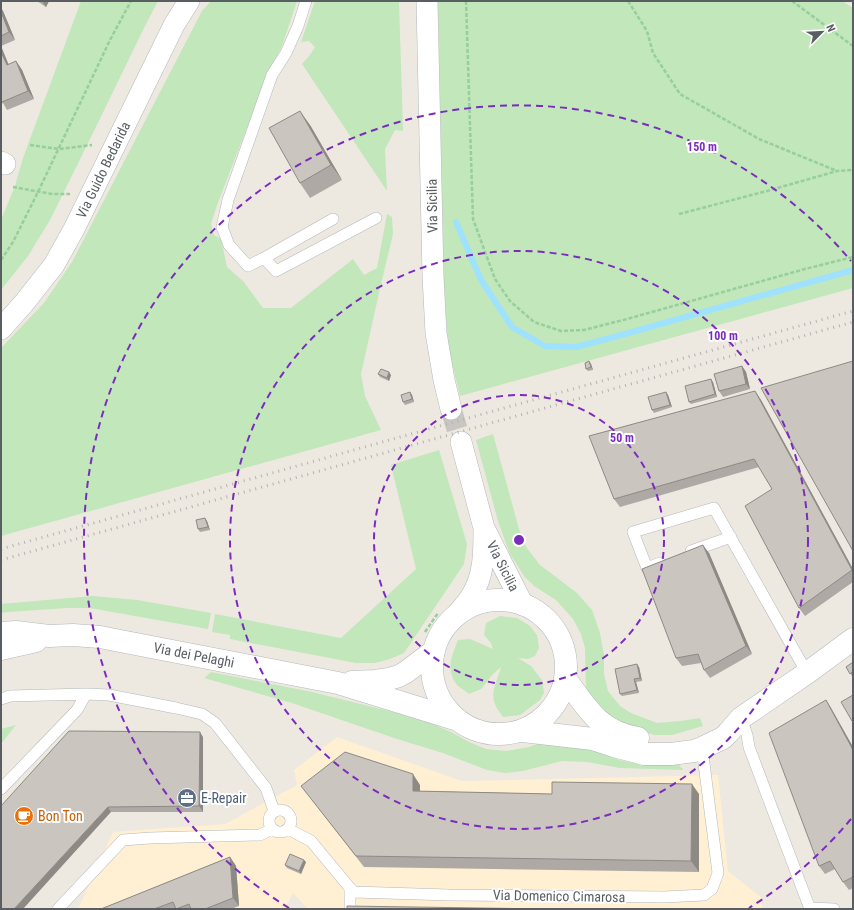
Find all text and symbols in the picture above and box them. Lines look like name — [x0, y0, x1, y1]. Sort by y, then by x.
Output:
north arrow — [802, 12, 842, 52]
text: N — [823, 22, 838, 34]
street label: Via Guido Bedarida — [73, 119, 133, 221]
text: 150 m — [687, 140, 717, 154]
street label: Via Sicilia — [424, 179, 440, 233]
text: 100 m — [708, 329, 738, 343]
text: 50 m — [610, 431, 634, 445]
centre of rings — [512, 533, 526, 547]
street label: Via Sicilia — [484, 538, 522, 594]
street label: Via dei Pelaghi — [152, 639, 236, 671]
office icon: E-Repair — [176, 787, 198, 809]
place label: E-Repair — [201, 790, 247, 806]
cafe icon: Bon Ton — [13, 805, 35, 827]
place label: Bon Ton — [38, 808, 83, 824]
street label: Via Domenico Cimarosa — [493, 887, 625, 905]

